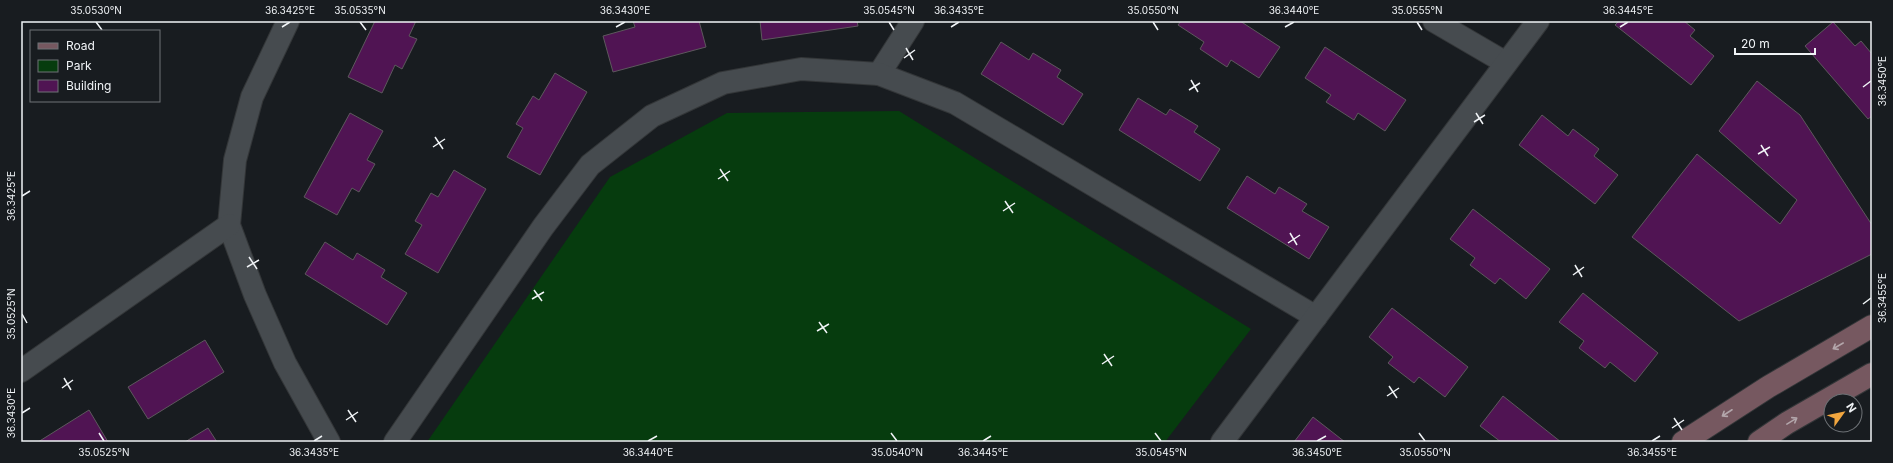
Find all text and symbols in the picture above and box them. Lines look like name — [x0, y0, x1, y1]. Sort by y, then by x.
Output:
text: 35.0530°N — [70, 4, 122, 16]
text: 36.3425°E — [265, 4, 315, 16]
text: 35.0535°N — [334, 4, 386, 16]
text: 36.3430°E — [600, 4, 650, 16]
text: 35.0545°N — [863, 4, 915, 16]
text: 36.3435°E — [934, 4, 984, 16]
text: 35.0550°N — [1127, 4, 1179, 16]
text: 36.3440°E — [1269, 4, 1319, 16]
text: 35.0555°N — [1391, 4, 1443, 16]
text: 36.3445°E — [1603, 4, 1653, 16]
legend — [30, 30, 160, 102]
scale bar — [1735, 30, 1815, 56]
text: 20 m — [1741, 36, 1770, 51]
text: Road — [66, 38, 95, 53]
text: 36.3450°E — [1876, 56, 1888, 106]
text: Park — [66, 58, 92, 73]
text: Building — [66, 78, 111, 93]
text: 36.3425°E — [5, 171, 17, 221]
text: 36.3455°E — [1876, 273, 1888, 323]
text: 35.0525°N — [5, 288, 17, 340]
one-way arrow — [1832, 342, 1844, 350]
text: 36.3430°E — [5, 388, 17, 438]
north arrow — [1823, 393, 1863, 433]
text: N — [1843, 400, 1860, 415]
one-way arrow — [1721, 410, 1733, 418]
one-way arrow — [1786, 416, 1798, 424]
text: 35.0525°N — [78, 446, 130, 458]
text: 36.3435°E — [289, 446, 339, 458]
text: 36.3440°E — [623, 446, 673, 458]
text: 35.0540°N — [871, 446, 923, 458]
text: 36.3445°E — [958, 446, 1008, 458]
text: 35.0545°N — [1135, 446, 1187, 458]
text: 36.3450°E — [1292, 446, 1342, 458]
text: 35.0550°N — [1399, 446, 1451, 458]
text: 36.3455°E — [1627, 446, 1677, 458]

